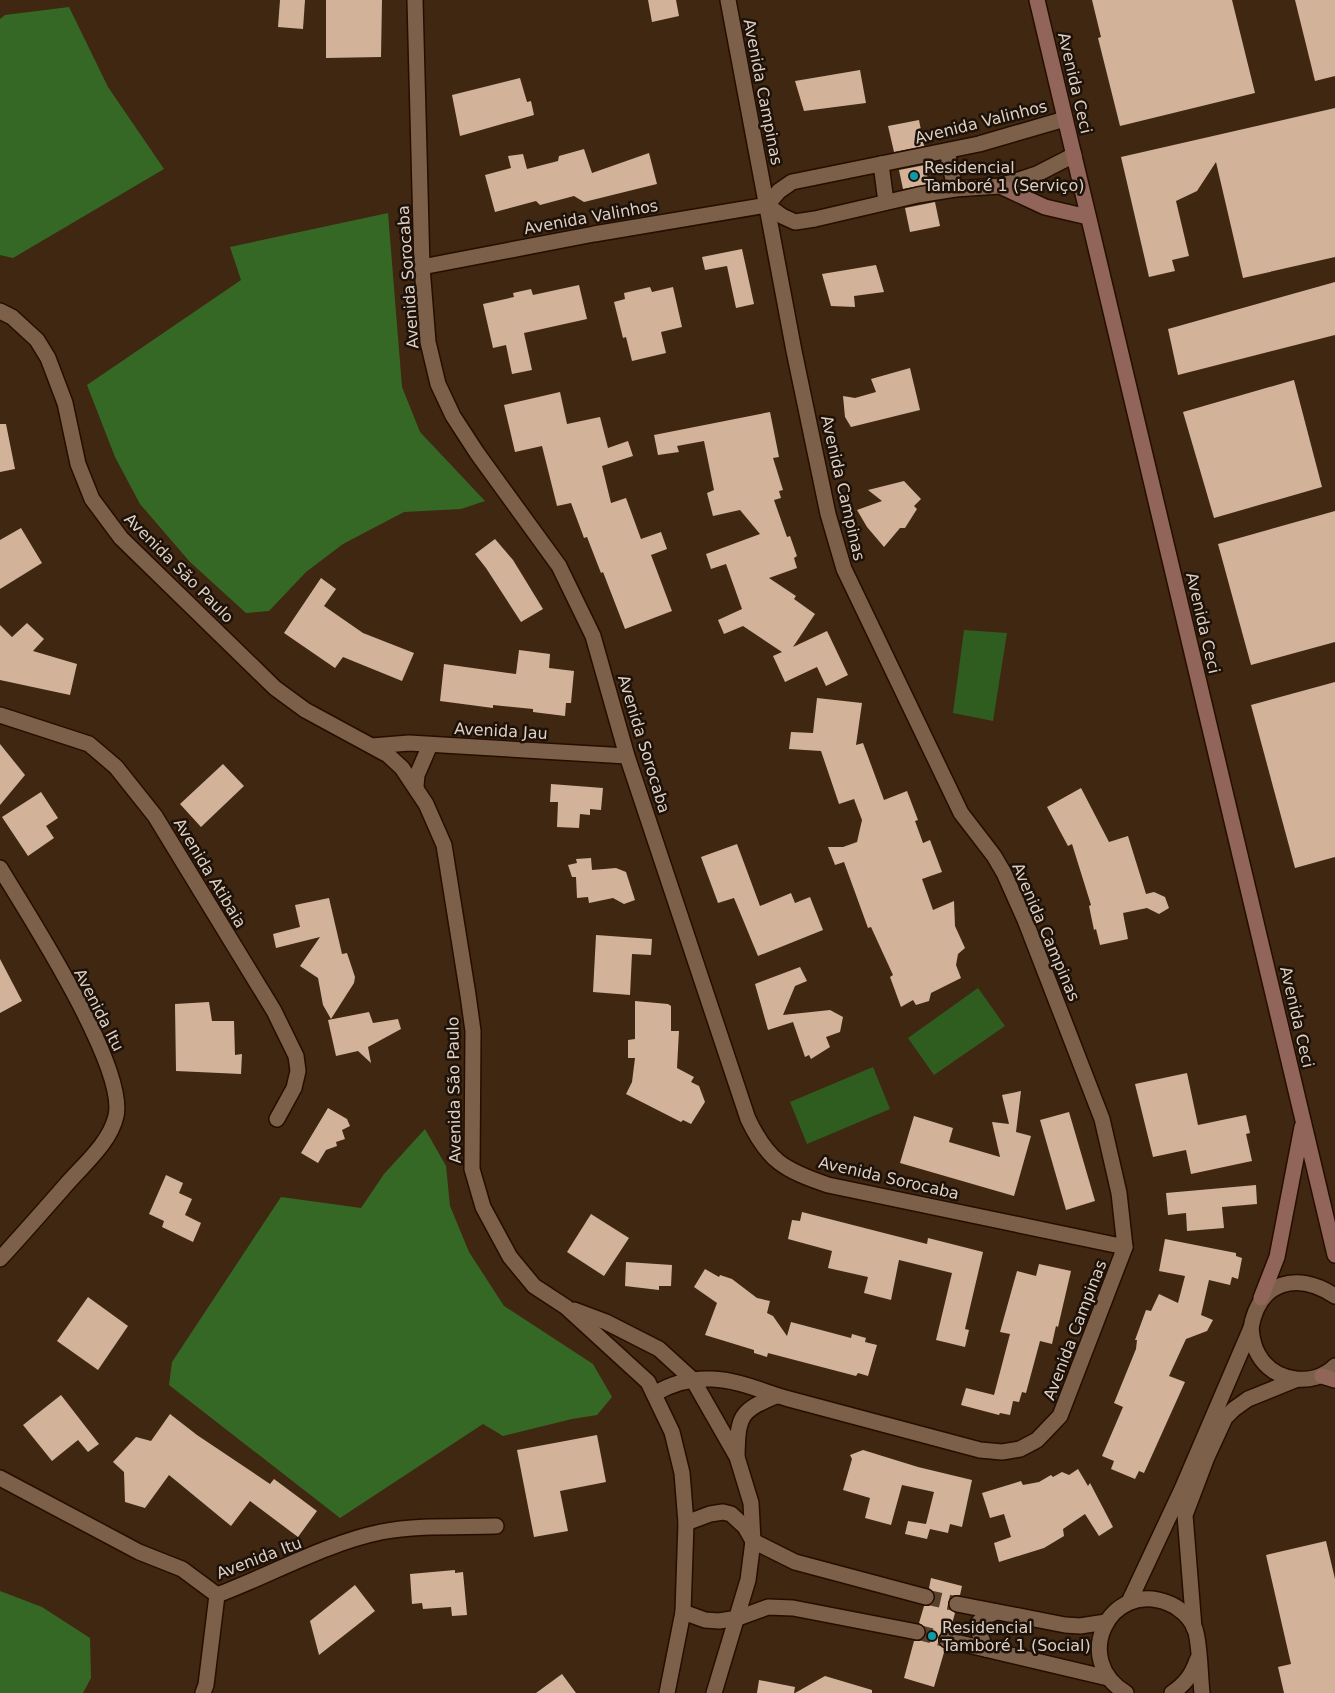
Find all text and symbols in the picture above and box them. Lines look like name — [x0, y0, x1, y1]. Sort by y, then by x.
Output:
street label: Avenida Campinas — [740, 17, 786, 167]
street label: Avenida Ceci — [1054, 31, 1096, 135]
street label: Avenida Valinhos — [913, 96, 1049, 148]
place label: Residencial Tamboré 1 (Serviço) — [923, 158, 1084, 195]
marker: Residencial Tamboré 1 (Serviço) — [908, 170, 920, 182]
street label: Avenida Valinhos — [522, 196, 660, 238]
street label: Avenida Sorocaba — [394, 205, 422, 349]
street label: Avenida Campinas — [817, 414, 869, 562]
street label: Avenida São Paulo — [120, 509, 238, 627]
street label: Avenida Ceci — [1182, 571, 1224, 675]
street label: Avenida Sorocaba — [614, 673, 674, 815]
street label: Avenida Jau — [454, 719, 548, 743]
street label: Avenida Atibaia — [170, 815, 250, 931]
street label: Avenida Campinas — [1008, 860, 1084, 1004]
street label: Avenida Ceci — [1276, 965, 1318, 1069]
street label: Avenida Itu — [70, 966, 128, 1054]
street label: Avenida São Paulo — [443, 1016, 465, 1164]
street label: Avenida Sorocaba — [817, 1153, 961, 1203]
street label: Avenida Campinas — [1040, 1257, 1110, 1403]
street label: Avenida Itu — [214, 1533, 304, 1583]
place label: Residencial Tamboré 1 (Social) — [941, 1618, 1091, 1655]
marker: Residencial Tamboré 1 (Social) — [926, 1630, 938, 1642]

